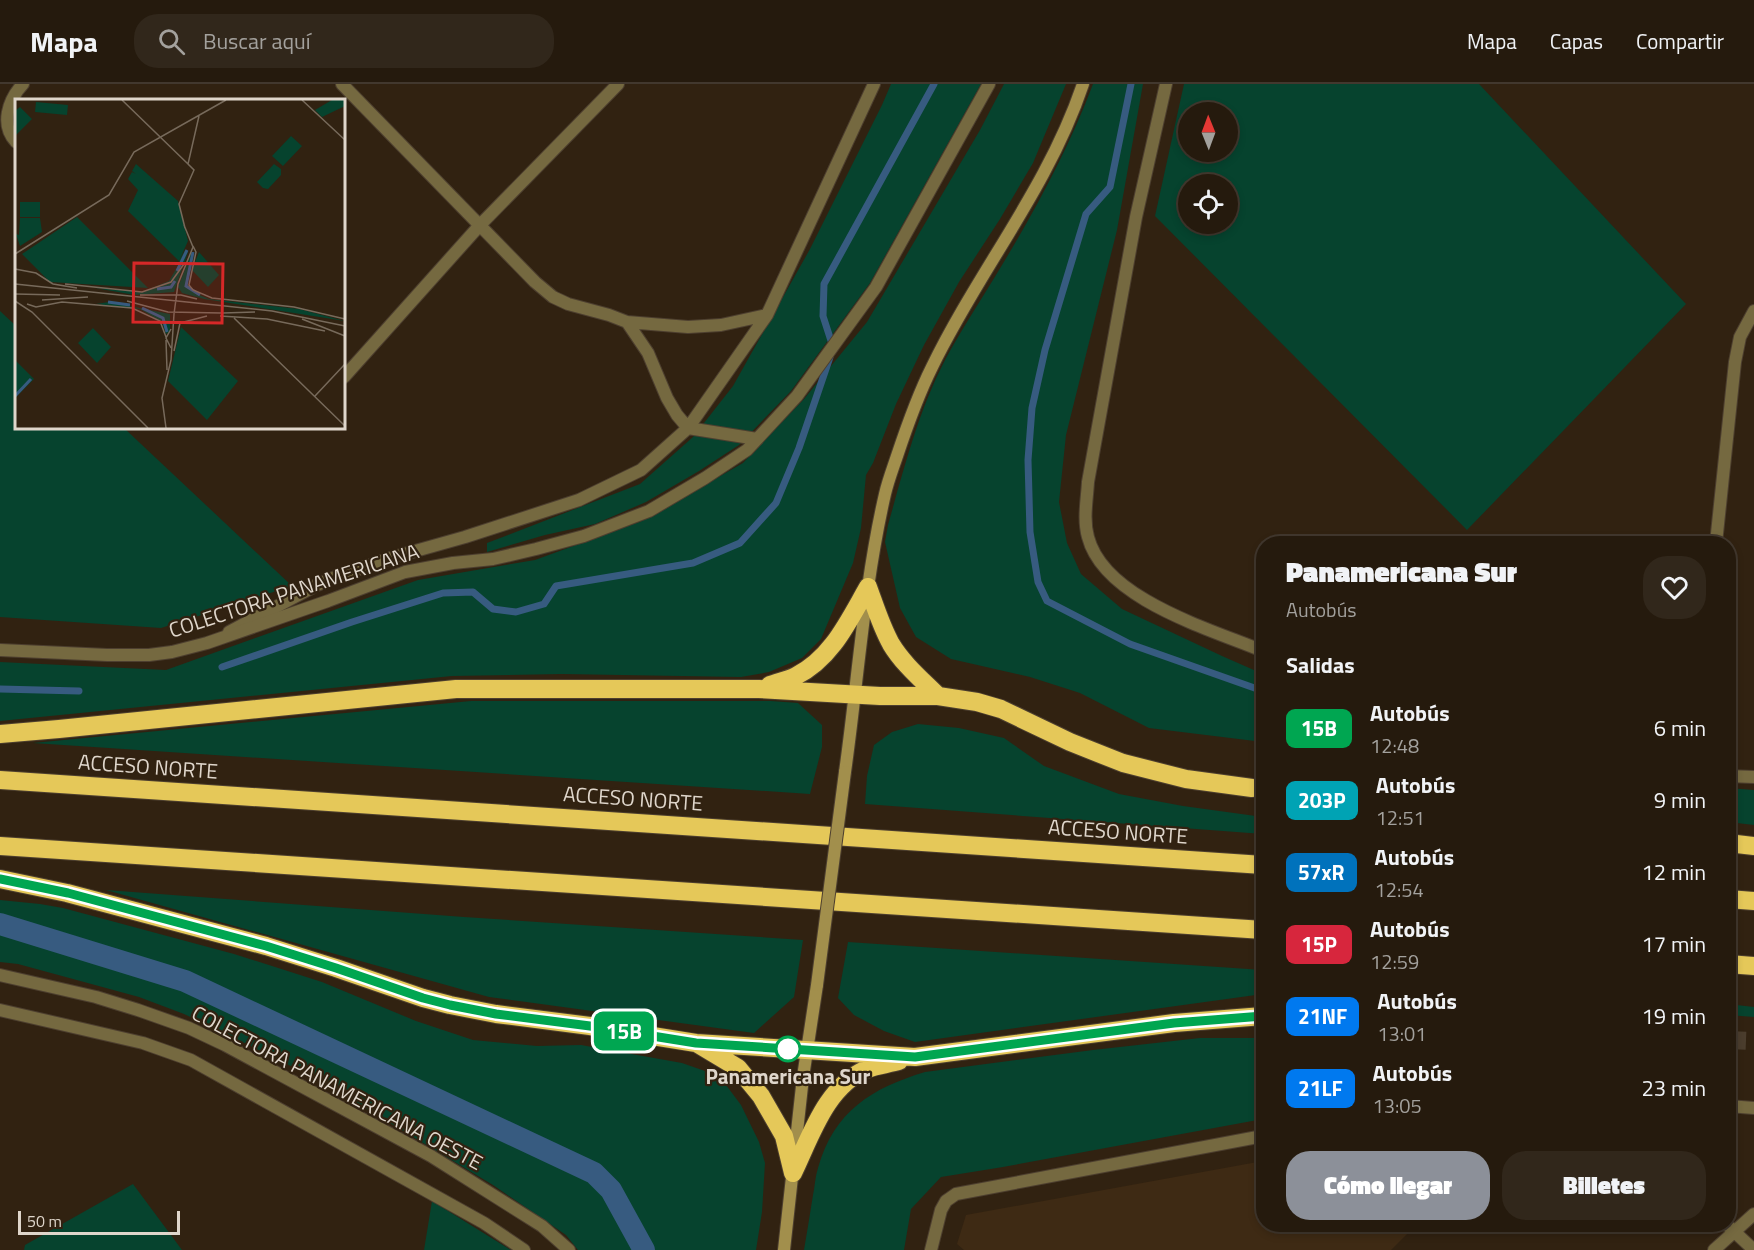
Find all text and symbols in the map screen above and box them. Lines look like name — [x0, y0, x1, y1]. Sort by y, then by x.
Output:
search box — [134, 14, 554, 68]
text: Mapa — [30, 20, 98, 63]
text: Buscar aquí — [203, 24, 311, 58]
icon: search — [155, 25, 188, 58]
text: Mapa — [1467, 25, 1517, 57]
text: Capas — [1550, 25, 1603, 57]
text: Compartir — [1636, 25, 1724, 57]
inset map — [15, 99, 345, 429]
north arrow — [1178, 102, 1238, 162]
map controls — [1178, 102, 1238, 234]
button: locate — [1178, 174, 1238, 234]
street label: COLECTORA PANAMERICANA — [164, 534, 423, 646]
text: Panamericana Sur — [1286, 550, 1517, 593]
button: heart — [1643, 556, 1706, 619]
text: Autobús — [1286, 594, 1357, 625]
text: Salidas — [1286, 648, 1355, 682]
text: Autobús — [1370, 696, 1450, 730]
text: 6 min — [1654, 711, 1706, 745]
text: 15B — [1301, 712, 1337, 744]
text: 12:48 — [1370, 730, 1419, 761]
street label: ACCESO NORTE — [77, 745, 219, 787]
text: Autobús — [1376, 768, 1455, 802]
street label: ACCESO NORTE — [562, 777, 704, 819]
text: 9 min — [1654, 783, 1706, 817]
text: 203P — [1298, 784, 1346, 816]
text: 12:51 — [1376, 802, 1425, 833]
street label: ACCESO NORTE — [1047, 810, 1189, 852]
text: Autobús — [1375, 840, 1454, 874]
text: 12 min — [1641, 855, 1706, 889]
text: 57xR — [1298, 856, 1345, 888]
text: 12:54 — [1375, 874, 1424, 905]
text: Autobús — [1370, 912, 1450, 946]
text: 17 min — [1641, 927, 1706, 961]
text: 15P — [1301, 928, 1337, 960]
text: 12:59 — [1370, 946, 1419, 977]
text: Autobús — [1377, 984, 1457, 1018]
street label: COLECTORA PANAMERICANA OESTE — [186, 997, 489, 1178]
text: 19 min — [1641, 999, 1706, 1033]
text: 21NF — [1298, 1000, 1347, 1032]
line badge: 15B — [590, 1012, 658, 1050]
text: 15B — [606, 1015, 642, 1047]
text: 13:01 — [1377, 1018, 1426, 1049]
marker: Panamericana Sur — [775, 1036, 801, 1062]
text: Autobús — [1373, 1056, 1452, 1090]
place label: Panamericana Sur — [706, 1060, 871, 1092]
text: 23 min — [1641, 1071, 1706, 1105]
text: 21LF — [1298, 1072, 1343, 1104]
text: 13:05 — [1373, 1090, 1422, 1121]
button: Cómo llegar — [1286, 1151, 1490, 1220]
button: Billetes — [1502, 1151, 1706, 1220]
scale bar — [18, 1208, 180, 1236]
text: 50 m — [27, 1209, 62, 1233]

